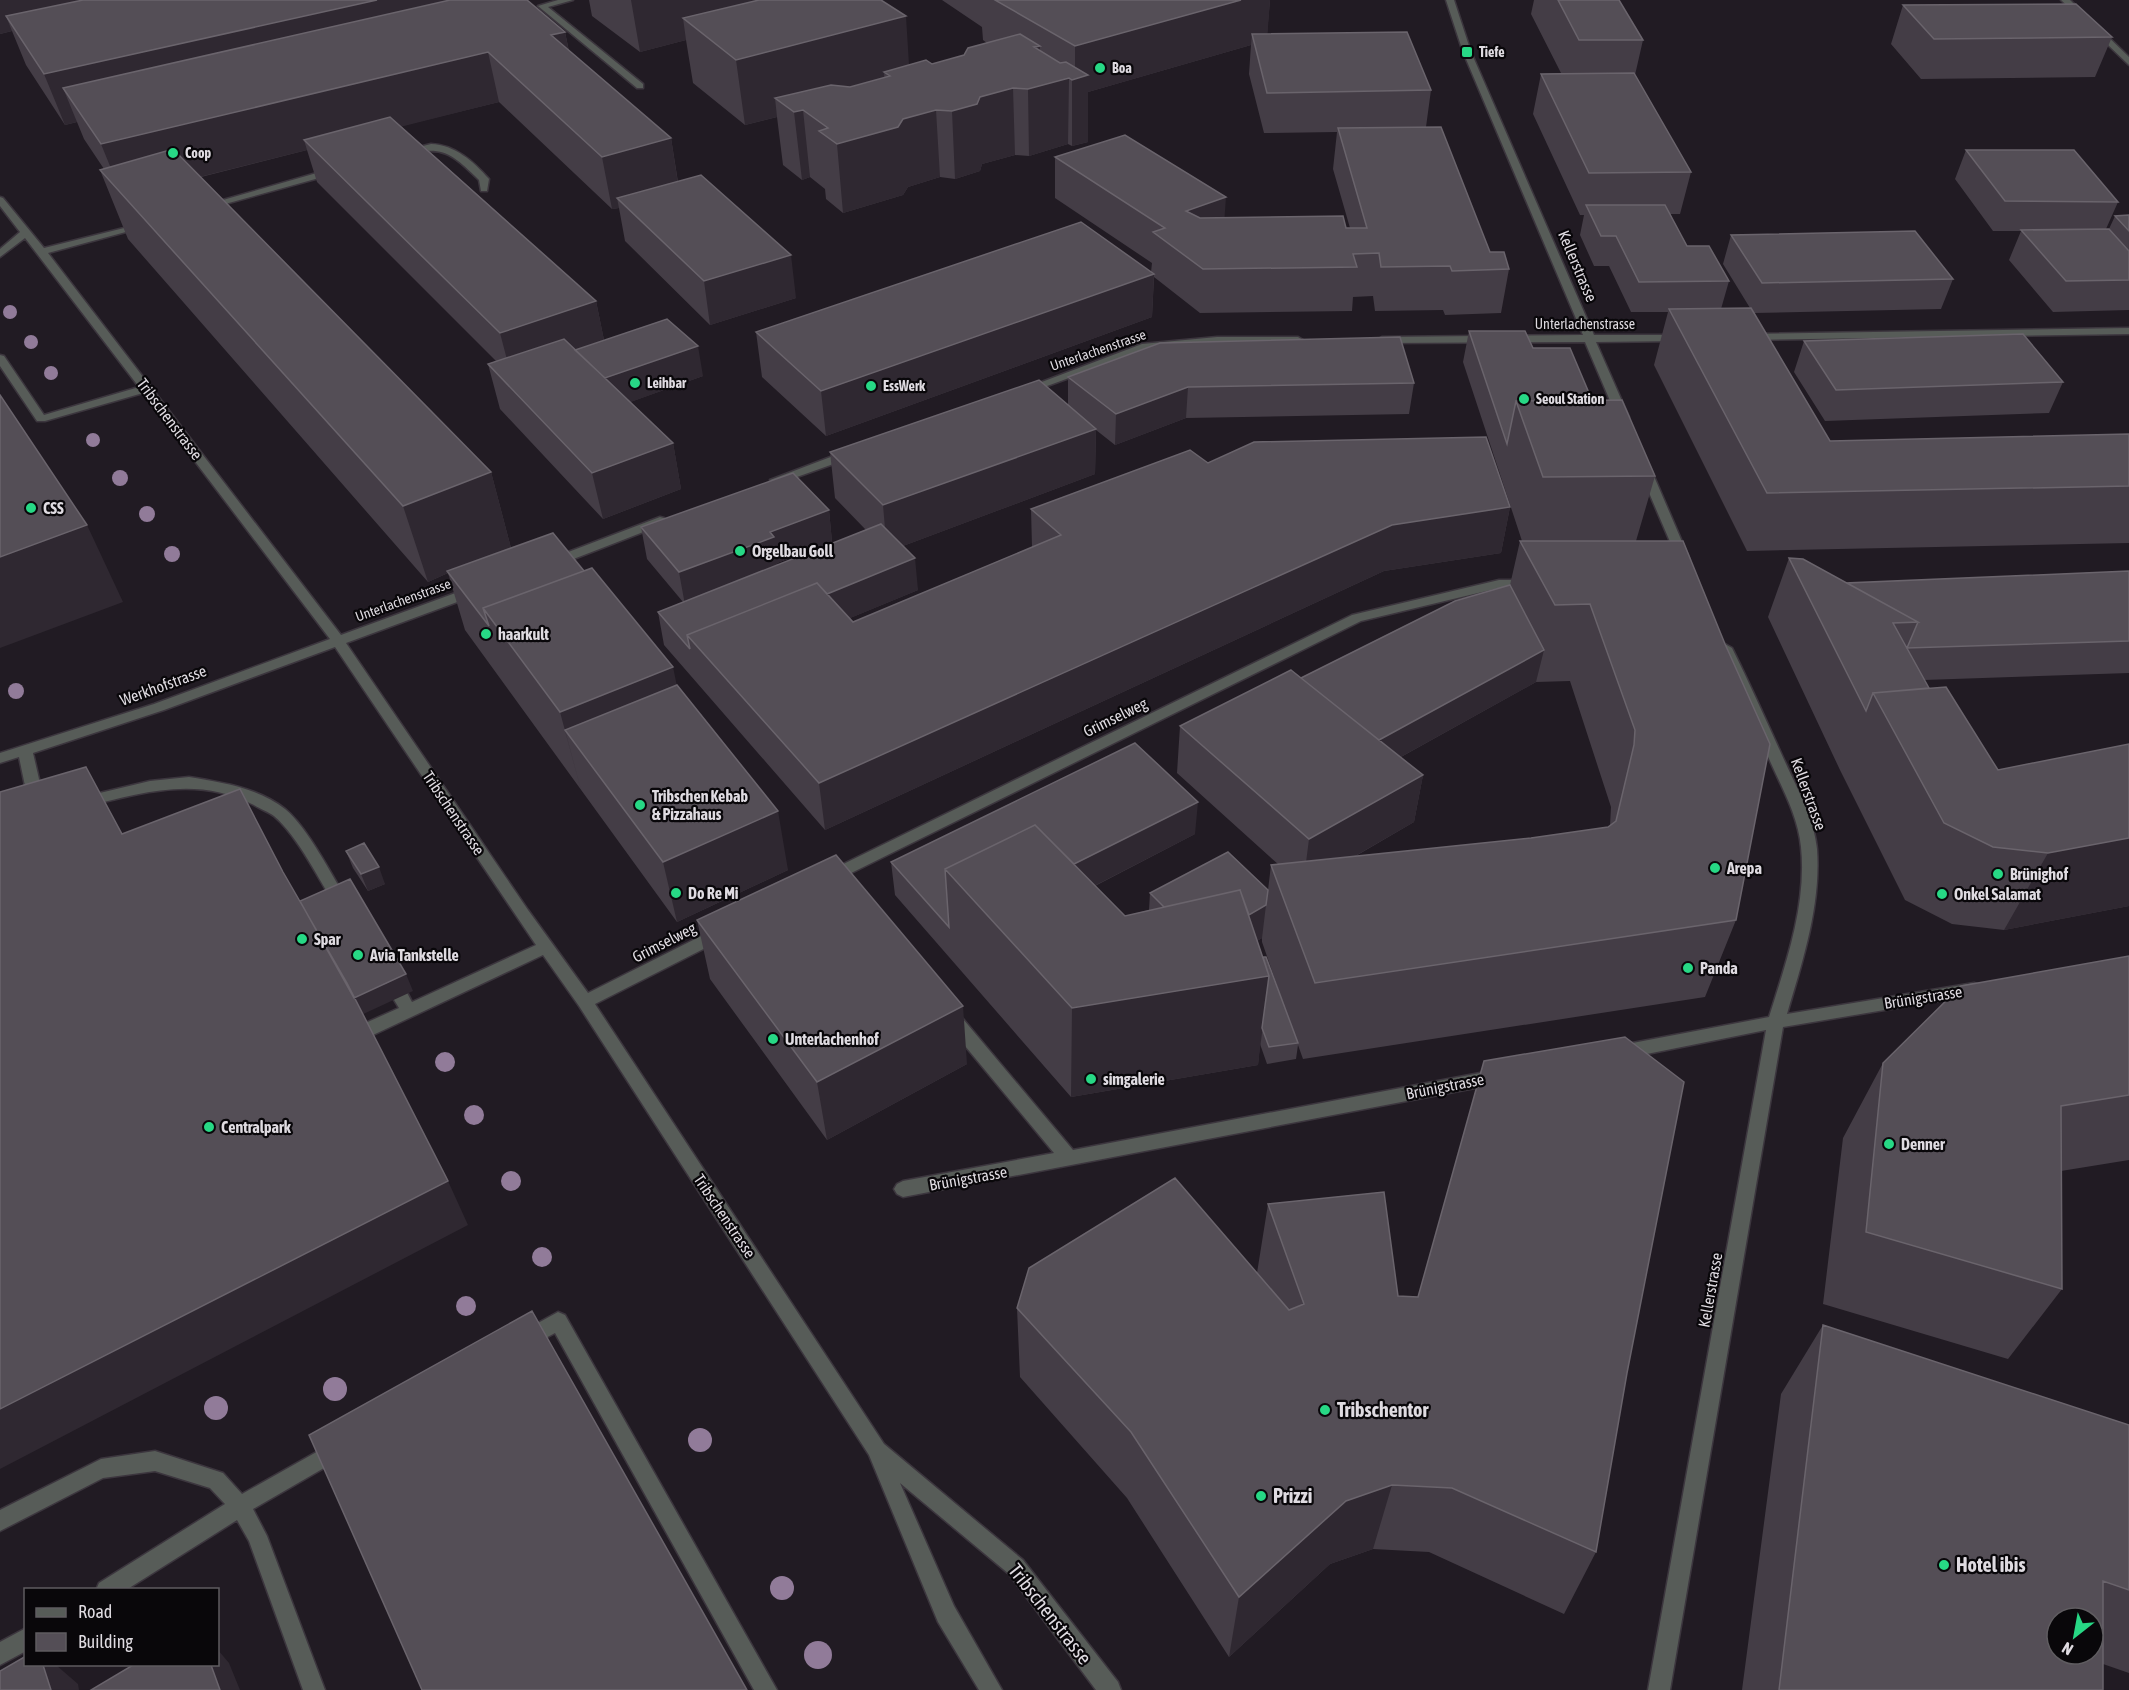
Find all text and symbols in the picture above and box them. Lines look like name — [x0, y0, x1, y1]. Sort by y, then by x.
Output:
place label: Tiefe — [1479, 44, 1505, 60]
marker: Tiefe — [1460, 45, 1474, 59]
place label: Boa — [1112, 60, 1132, 76]
marker: Boa — [1093, 61, 1107, 75]
place label: Coop — [185, 145, 211, 161]
marker: Coop — [166, 146, 180, 160]
street label: Kellerstrasse — [1555, 228, 1601, 304]
street label: Unterlachenstrasse — [1535, 316, 1635, 332]
street label: Unterlachenstrasse — [1048, 326, 1148, 374]
street label: Tribschenstrasse — [134, 375, 206, 463]
place label: Leihbar — [647, 375, 687, 391]
marker: Leihbar — [628, 376, 642, 390]
place label: EssWerk — [883, 378, 926, 394]
marker: EssWerk — [864, 379, 878, 393]
place label: Seoul Station — [1536, 391, 1604, 407]
marker: Seoul Station — [1517, 392, 1531, 406]
place label: CSS — [43, 499, 64, 517]
marker: CSS — [24, 501, 38, 515]
place label: Orgelbau Goll — [752, 542, 834, 560]
marker: Orgelbau Goll — [733, 544, 747, 558]
street label: Unterlachenstrasse — [353, 575, 453, 625]
place label: haarkult — [498, 625, 549, 643]
marker: haarkult — [479, 627, 493, 641]
street label: Werkhofstrasse — [117, 661, 209, 709]
street label: Grimselweg — [1080, 694, 1150, 741]
street label: Kellerstrasse — [1788, 755, 1830, 833]
street label: Tribschenstrasse — [419, 768, 489, 858]
place label: Tribschen Kebab & Pizzahaus — [652, 787, 748, 823]
marker: Tribschen Kebab & Pizzahaus — [633, 798, 647, 812]
place label: Arepa — [1726, 859, 1762, 877]
marker: Arepa — [1708, 861, 1722, 875]
place label: Brünighof — [2010, 865, 2069, 883]
marker: Brünighof — [1991, 867, 2005, 881]
place label: Do Re Mi — [688, 884, 739, 902]
place label: Onkel Salamat — [1954, 885, 2041, 903]
marker: Do Re Mi — [669, 886, 683, 900]
marker: Onkel Salamat — [1935, 887, 1949, 901]
street label: Grimselweg — [629, 918, 699, 967]
place label: Spar — [314, 930, 341, 948]
marker: Spar — [295, 932, 309, 946]
place label: Avia Tankstelle — [369, 946, 459, 964]
marker: Avia Tankstelle — [351, 948, 365, 962]
place label: Panda — [1700, 959, 1738, 977]
marker: Panda — [1681, 961, 1695, 975]
street label: Brünigstrasse — [1883, 982, 1964, 1013]
place label: Unterlachenhof — [785, 1030, 879, 1048]
marker: Unterlachenhof — [766, 1032, 780, 1046]
place label: simgalerie — [1103, 1070, 1165, 1088]
street label: Brünigstrasse — [1405, 1070, 1486, 1103]
marker: simgalerie — [1084, 1072, 1098, 1086]
place label: Centralpark — [221, 1118, 292, 1136]
marker: Centralpark — [202, 1120, 216, 1134]
place label: Denner — [1901, 1135, 1945, 1153]
marker: Denner — [1882, 1137, 1896, 1151]
street label: Brünigstrasse — [928, 1162, 1009, 1195]
street label: Tribschenstrasse — [690, 1171, 760, 1261]
street label: Kellerstrasse — [1695, 1251, 1725, 1329]
place label: Tribschentor — [1337, 1398, 1429, 1421]
marker: Tribschentor — [1318, 1403, 1332, 1417]
place label: Prizzi — [1273, 1484, 1312, 1507]
marker: Prizzi — [1254, 1489, 1268, 1503]
place label: Hotel ibis — [1956, 1553, 2025, 1576]
marker: Hotel ibis — [1937, 1558, 1951, 1572]
street label: Tribschenstrasse — [1004, 1559, 1097, 1669]
legend — [24, 1588, 219, 1666]
text: Road — [78, 1601, 112, 1622]
north arrow — [2045, 1606, 2105, 1666]
text: Building — [78, 1631, 133, 1652]
text: N — [2059, 1639, 2076, 1659]

